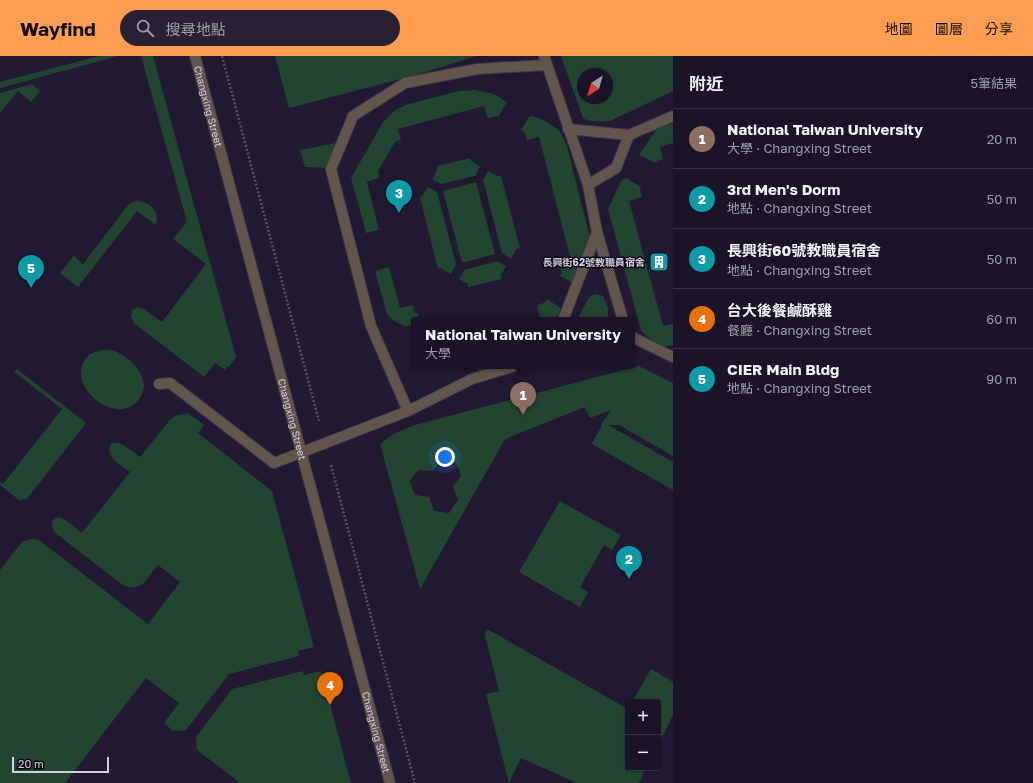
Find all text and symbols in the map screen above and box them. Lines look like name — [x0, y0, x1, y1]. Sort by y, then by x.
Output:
search box — [120, 10, 400, 46]
text: Wayfind — [20, 17, 96, 40]
icon: search — [134, 17, 156, 39]
text: 搜尋地點 — [166, 20, 226, 38]
text: 地圖 — [885, 20, 913, 37]
text: 圖層 — [935, 20, 963, 37]
text: 分享 — [985, 20, 1013, 37]
street label: Changxing Street — [192, 64, 225, 148]
north arrow — [577, 68, 613, 104]
text: 附近 — [689, 73, 723, 94]
text: 5筆結果 — [970, 75, 1017, 91]
text: National Taiwan University — [727, 120, 923, 138]
text: 1 — [699, 131, 705, 147]
text: 20 m — [987, 131, 1017, 147]
text: 大學 · Changxing Street — [727, 140, 872, 156]
pin: 3 — [386, 180, 412, 213]
text: 3rd Men's Dorm — [727, 180, 840, 198]
text: 2 — [698, 191, 706, 207]
text: 50 m — [987, 191, 1017, 207]
text: 地點 · Changxing Street — [727, 200, 872, 216]
text: 長興街60號教職員宿舍 — [727, 241, 881, 259]
building icon: 長興街62號教職員宿舍 — [648, 251, 670, 273]
text: 3 — [698, 251, 706, 267]
text: 50 m — [987, 251, 1017, 267]
pin: 5 — [18, 255, 44, 288]
place label: 長興街62號教職員宿舍 — [543, 256, 645, 268]
text: 地點 · Changxing Street — [727, 262, 872, 278]
text: 台大後餐鹹酥雞 — [727, 301, 832, 319]
text: 4 — [698, 311, 706, 327]
text: 60 m — [986, 311, 1017, 327]
popup — [411, 317, 635, 369]
text: 餐廳 · Changxing Street — [727, 322, 872, 338]
text: National Taiwan University — [425, 325, 621, 343]
text: 大學 — [425, 345, 451, 361]
text: CIER Main Bldg — [727, 360, 839, 378]
text: 5 — [698, 371, 706, 387]
text: 90 m — [986, 371, 1017, 387]
street label: Changxing Street — [276, 377, 309, 461]
text: 地點 · Changxing Street — [727, 380, 872, 396]
pin: 1 — [510, 382, 536, 415]
your location — [435, 447, 455, 467]
pin: 2 — [616, 546, 642, 579]
pin: 4 — [317, 672, 343, 705]
street label: Changxing Street — [360, 690, 393, 774]
map controls — [625, 699, 661, 771]
button: + — [625, 699, 661, 735]
button: − — [625, 735, 661, 771]
scale bar — [12, 755, 109, 774]
text: 20 m — [18, 757, 44, 770]

